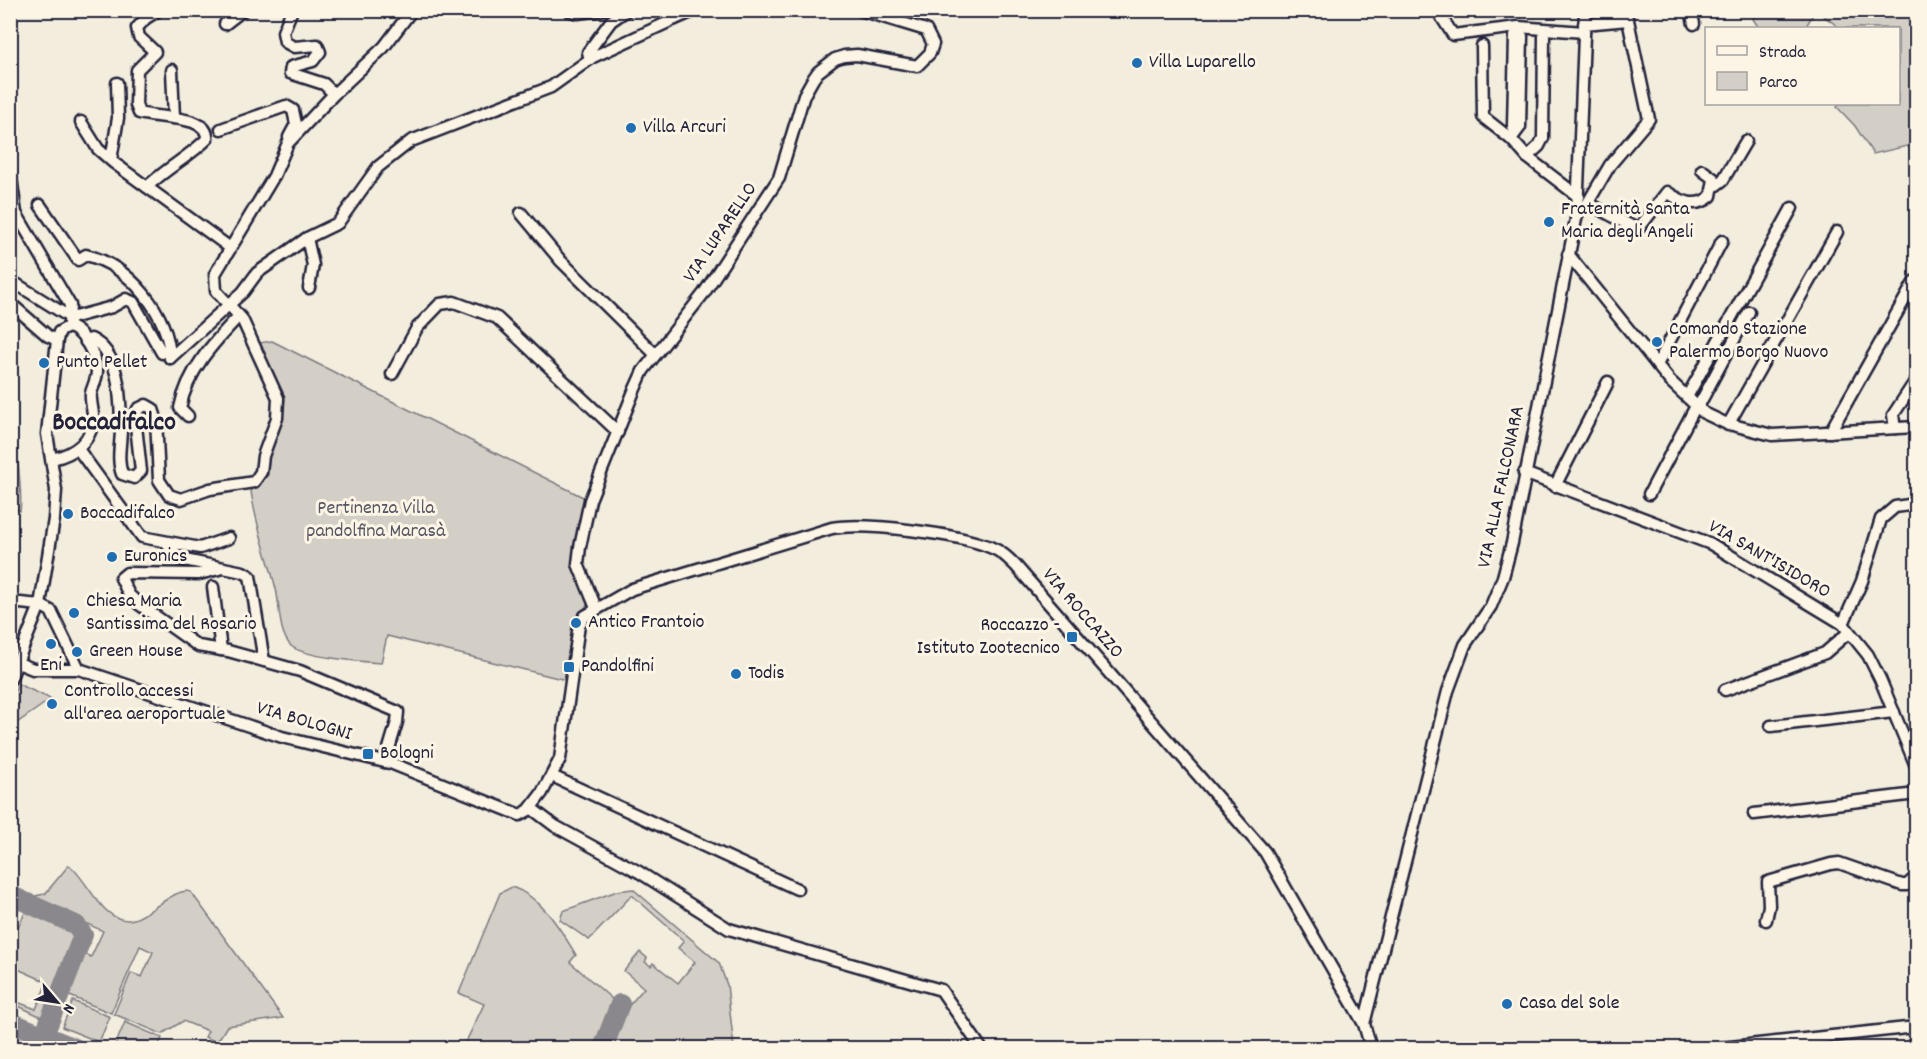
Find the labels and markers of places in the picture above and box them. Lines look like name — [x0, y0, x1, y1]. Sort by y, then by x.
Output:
place label: Villa Luparello — [1149, 49, 1256, 77]
marker: Villa Luparello — [1130, 56, 1144, 70]
place label: Villa Arcuri — [643, 114, 726, 142]
marker: Villa Arcuri — [624, 121, 638, 135]
place label: Fraternità Santa Maria degli Angeli — [1561, 196, 1694, 247]
marker: Fraternità Santa Maria degli Angeli — [1542, 215, 1556, 229]
place label: Comando Stazione Palermo Borgo Nuovo — [1669, 316, 1828, 367]
marker: Comando Stazione Palermo Borgo Nuovo — [1650, 335, 1664, 349]
place label: Punto Pellet — [56, 349, 147, 377]
marker: Punto Pellet — [37, 356, 51, 370]
place label: Boccadifalco — [80, 500, 175, 528]
marker: Boccadifalco — [61, 507, 75, 521]
place label: Euronics — [124, 543, 187, 571]
marker: Euronics — [105, 550, 119, 564]
place label: Chiesa Maria Santissima del Rosario — [86, 588, 257, 639]
marker: Chiesa Maria Santissima del Rosario — [67, 606, 81, 620]
place label: Antico Frantoio — [588, 609, 705, 637]
place label: Roccazzo - Istituto Zootecnico — [917, 612, 1060, 663]
marker: Antico Frantoio — [569, 616, 583, 630]
marker: Roccazzo - Istituto Zootecnico — [1065, 630, 1079, 644]
marker: Eni — [44, 637, 58, 651]
place label: Green House — [89, 638, 183, 666]
marker: Green House — [70, 645, 84, 659]
place label: Eni — [40, 652, 62, 680]
place label: Pandolfini — [581, 653, 654, 681]
marker: Pandolfini — [562, 660, 576, 674]
place label: Todis — [748, 660, 785, 688]
marker: Todis — [729, 667, 743, 681]
place label: Controllo accessi all'area aeroportuale — [64, 678, 226, 729]
marker: Controllo accessi all'area aeroportuale — [45, 697, 59, 711]
place label: Bologni — [380, 740, 434, 768]
marker: Bologni — [361, 747, 375, 761]
place label: Casa del Sole — [1519, 990, 1620, 1018]
marker: Casa del Sole — [1500, 997, 1514, 1011]

